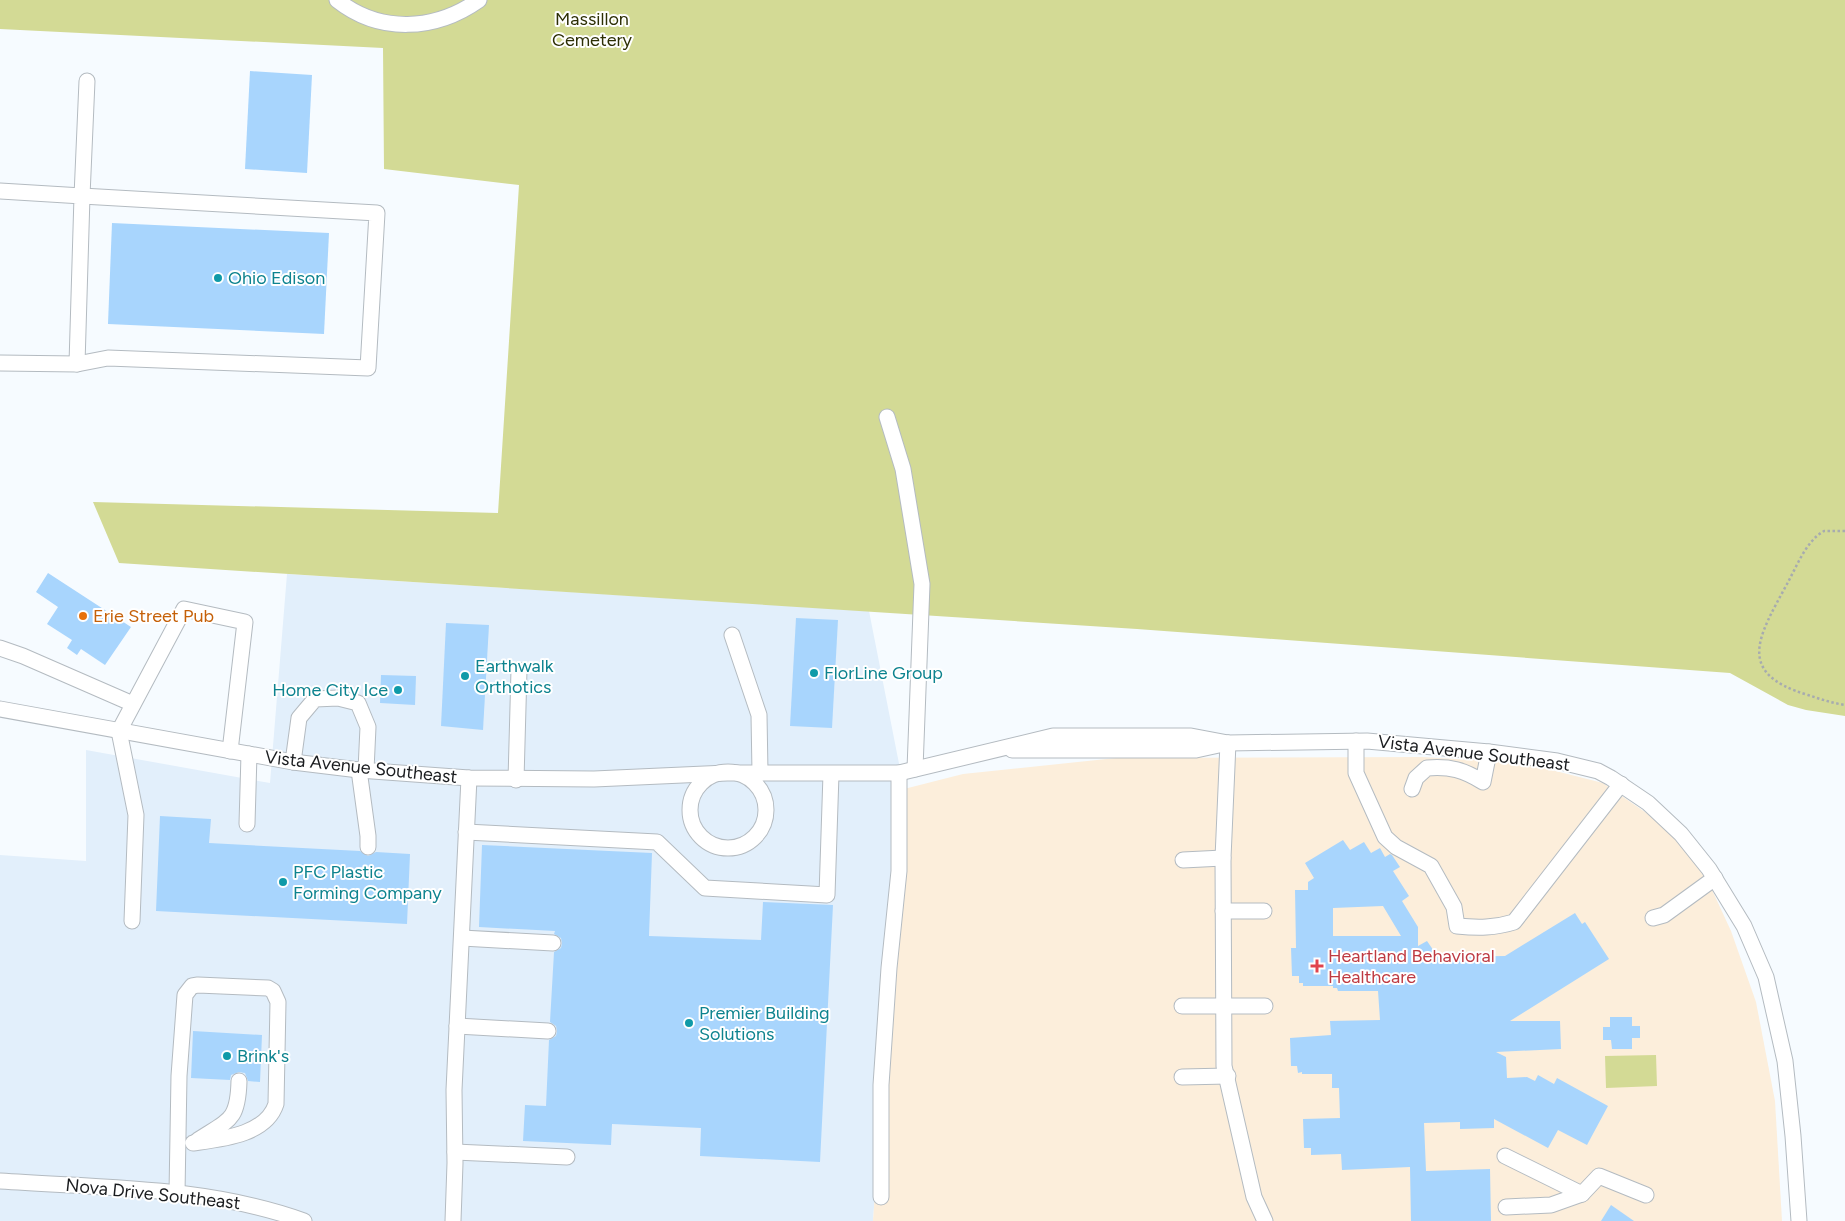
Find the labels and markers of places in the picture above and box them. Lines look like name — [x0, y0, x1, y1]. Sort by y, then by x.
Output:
place label: Ohio Edison — [228, 267, 325, 289]
marker: Ohio Edison — [212, 272, 224, 284]
place label: Erie Street Pub — [93, 605, 214, 627]
marker: Erie Street Pub — [77, 610, 89, 622]
place label: Earthwalk Orthotics — [475, 655, 554, 698]
place label: FlorLine Group — [824, 662, 943, 684]
marker: FlorLine Group — [808, 667, 820, 679]
marker: Earthwalk Orthotics — [459, 670, 471, 682]
place label: Home City Ice — [272, 679, 388, 701]
marker: Home City Ice — [392, 684, 404, 696]
place label: PFC Plastic Forming Company — [293, 861, 442, 904]
marker: PFC Plastic Forming Company — [277, 876, 289, 888]
place label: Heartland Behavioral Healthcare — [1328, 945, 1495, 988]
marker: Heartland Behavioral Healthcare — [1310, 959, 1324, 973]
place label: Premier Building Solutions — [699, 1002, 830, 1045]
marker: Premier Building Solutions — [683, 1017, 695, 1029]
place label: Brink's — [237, 1045, 289, 1067]
marker: Brink's — [221, 1050, 233, 1062]

